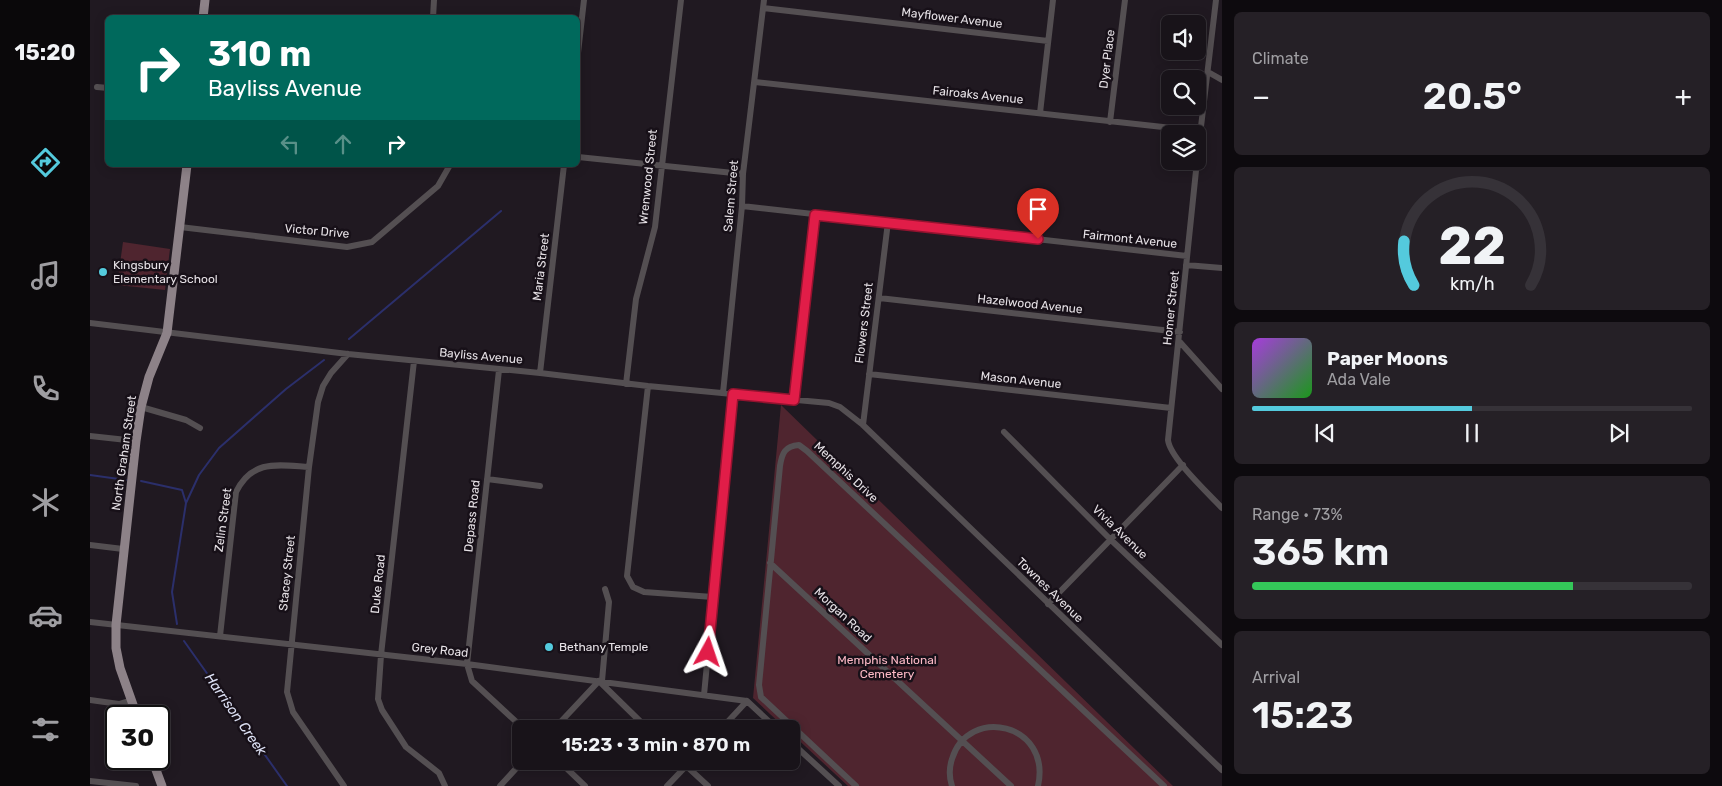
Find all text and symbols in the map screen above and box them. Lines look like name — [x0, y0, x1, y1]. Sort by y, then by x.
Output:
street label: Mayflower Avenue — [901, 5, 1004, 31]
map controls — [1161, 15, 1206, 170]
button: sound — [1161, 15, 1206, 60]
street label: Dyer Place — [1096, 28, 1118, 89]
text: 310 m — [208, 33, 311, 75]
icon: right — [125, 35, 190, 100]
text: 15:20 — [15, 39, 75, 66]
text: Climate — [1252, 49, 1309, 68]
button: search — [1161, 70, 1206, 115]
text: 20.5° — [1423, 73, 1522, 119]
text: Bayliss Avenue — [208, 75, 362, 102]
text: − — [1252, 80, 1270, 113]
text: + — [1675, 80, 1692, 113]
street label: Fairoaks Avenue — [932, 83, 1024, 107]
button: layers — [1161, 125, 1206, 170]
street label: Wrenwood Street — [636, 128, 660, 225]
icon: left — [276, 130, 304, 158]
icon: ahead — [329, 130, 357, 158]
icon: right — [382, 130, 410, 158]
icon: directions — [28, 145, 63, 180]
street label: Salem Street — [721, 159, 741, 232]
pin — [1017, 188, 1059, 239]
icon: arrive — [1024, 195, 1052, 223]
text: 22 — [1438, 215, 1506, 277]
street label: Victor Drive — [284, 221, 350, 241]
street label: Fairmont Avenue — [1082, 227, 1178, 251]
street label: Maria Street — [530, 232, 552, 302]
icon: music — [28, 258, 63, 293]
place label: Kingsbury Elementary School — [113, 258, 218, 286]
marker: Kingsbury Elementary School — [97, 266, 109, 278]
street label: Homer Street — [1160, 270, 1182, 346]
text: km/h — [1450, 273, 1494, 294]
street label: Flowers Street — [852, 282, 876, 364]
street label: Hazelwood Avenue — [977, 292, 1084, 317]
street label: Bayliss Avenue — [439, 345, 524, 367]
text: Paper Moons — [1327, 347, 1448, 370]
street label: Mason Avenue — [980, 369, 1062, 391]
text: Ada Vale — [1327, 370, 1391, 389]
icon: phone — [28, 371, 63, 406]
street label: North Graham Street — [109, 394, 139, 512]
icon: previous — [1311, 419, 1339, 447]
icon: pause — [1458, 419, 1486, 447]
icon: next — [1605, 419, 1633, 447]
street label: Memphis Drive — [811, 439, 881, 505]
street label: Depass Road — [461, 479, 483, 553]
icon: climate — [28, 485, 63, 520]
street label: Zelin Street — [212, 487, 234, 553]
street label: Vivia Avenue — [1089, 502, 1151, 562]
text: Range · 73% — [1252, 505, 1343, 524]
text: 365 km — [1252, 529, 1389, 575]
street label: Stacey Street — [276, 534, 298, 611]
street label: Duke Road — [368, 554, 388, 614]
street label: Townes Avenue — [1014, 555, 1086, 625]
street label: Morgan Road — [811, 585, 875, 645]
icon: car — [28, 598, 63, 633]
position arrow — [681, 625, 733, 677]
street label: Grey Road — [411, 640, 469, 660]
place label: Bethany Temple — [559, 640, 649, 654]
marker: Bethany Temple — [543, 641, 555, 653]
park label: Memphis National Cemetery — [837, 653, 937, 681]
text: Arrival — [1252, 668, 1300, 687]
water label: Harrison Creek — [201, 670, 271, 759]
text: 15:23 — [1252, 692, 1354, 738]
speed limit sign: 30 — [105, 705, 170, 770]
icon: filters — [28, 712, 63, 747]
text: 15:23 · 3 min · 870 m — [562, 733, 750, 756]

